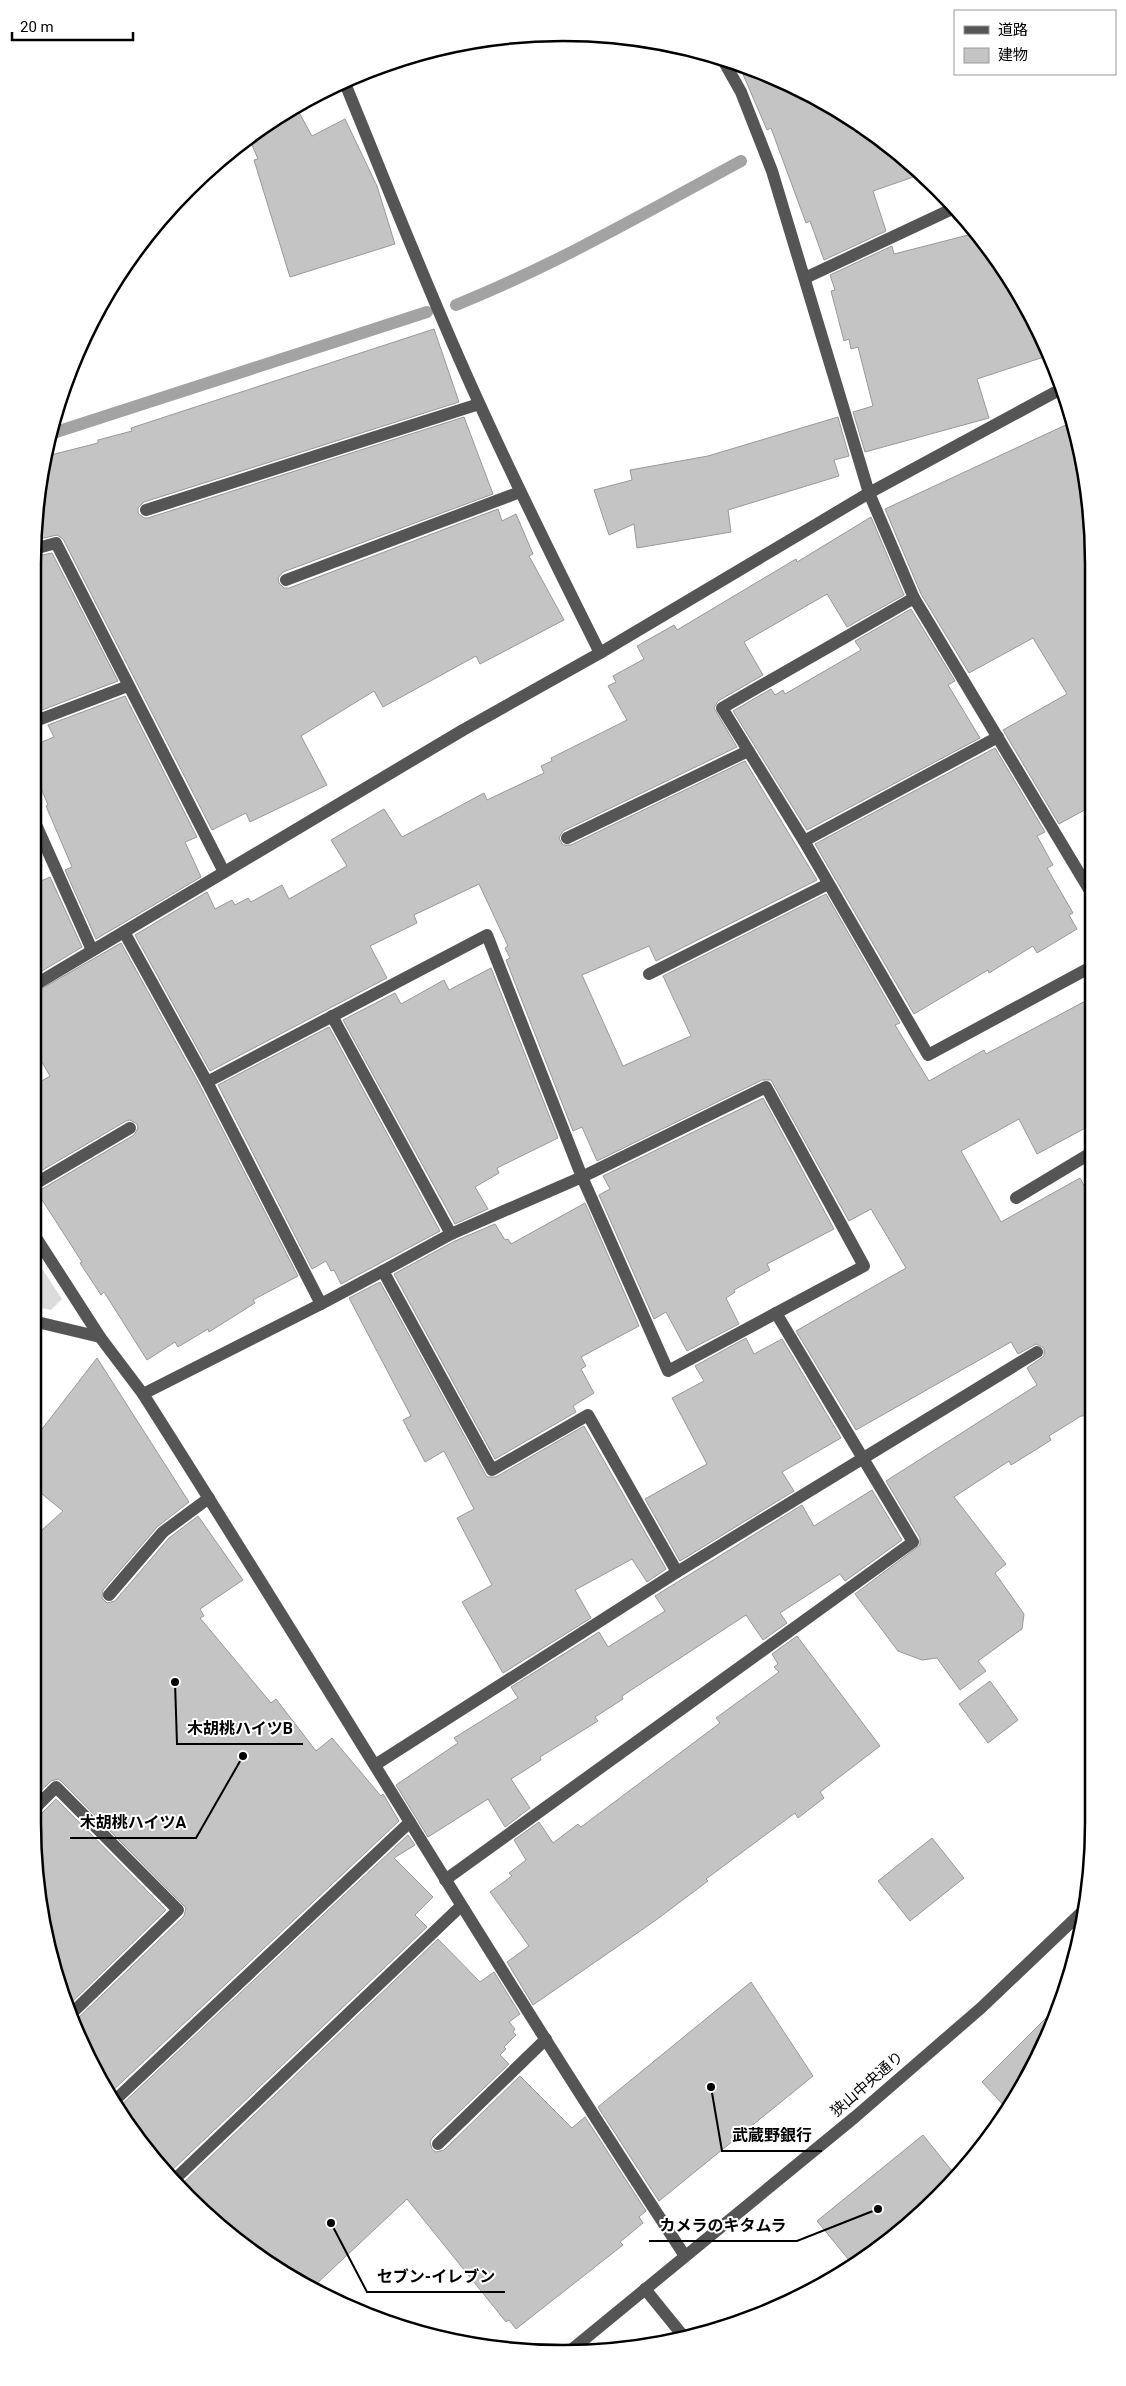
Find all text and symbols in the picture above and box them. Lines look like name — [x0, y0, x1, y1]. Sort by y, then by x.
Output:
scale bar — [12, 10, 134, 42]
legend — [954, 10, 1116, 75]
text: 20 m — [20, 18, 54, 36]
text: 道路 — [998, 21, 1028, 39]
text: 建物 — [998, 46, 1028, 64]
callout: 木胡桃ハイツB — [177, 1713, 303, 1744]
text: 木胡桃ハイツB — [187, 1719, 293, 1738]
callout: 木胡桃ハイツA — [70, 1807, 196, 1838]
text: 木胡桃ハイツA — [80, 1813, 186, 1832]
street label: 狭山中央通り — [827, 2048, 907, 2120]
callout: 武蔵野銀行 — [722, 2120, 822, 2151]
text: 武蔵野銀行 — [732, 2126, 812, 2145]
callout: カメラのキタムラ — [649, 2210, 797, 2241]
text: カメラのキタムラ — [659, 2216, 787, 2235]
callout: セブン-イレブン — [367, 2261, 505, 2292]
text: セブン-イレブン — [377, 2267, 495, 2286]

